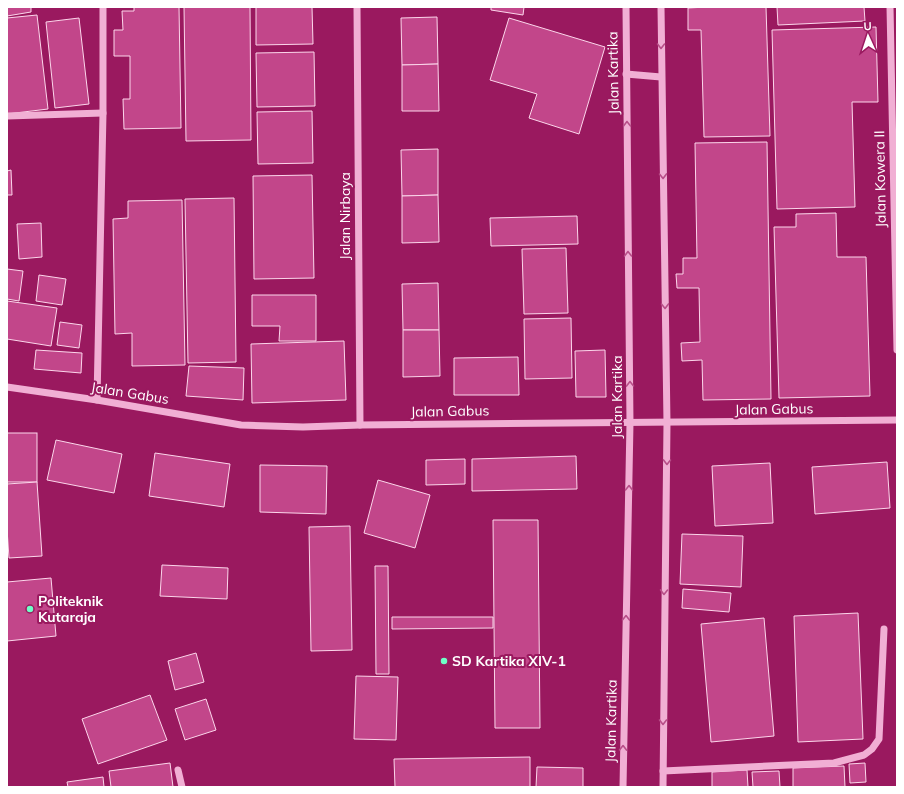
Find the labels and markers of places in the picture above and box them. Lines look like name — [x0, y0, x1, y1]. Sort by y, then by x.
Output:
place label: Politeknik Kutaraja — [38, 592, 103, 626]
marker: Politeknik Kutaraja — [25, 604, 35, 614]
place label: SD Kartika XIV-1 — [452, 652, 566, 670]
marker: SD Kartika XIV-1 — [439, 656, 449, 666]

